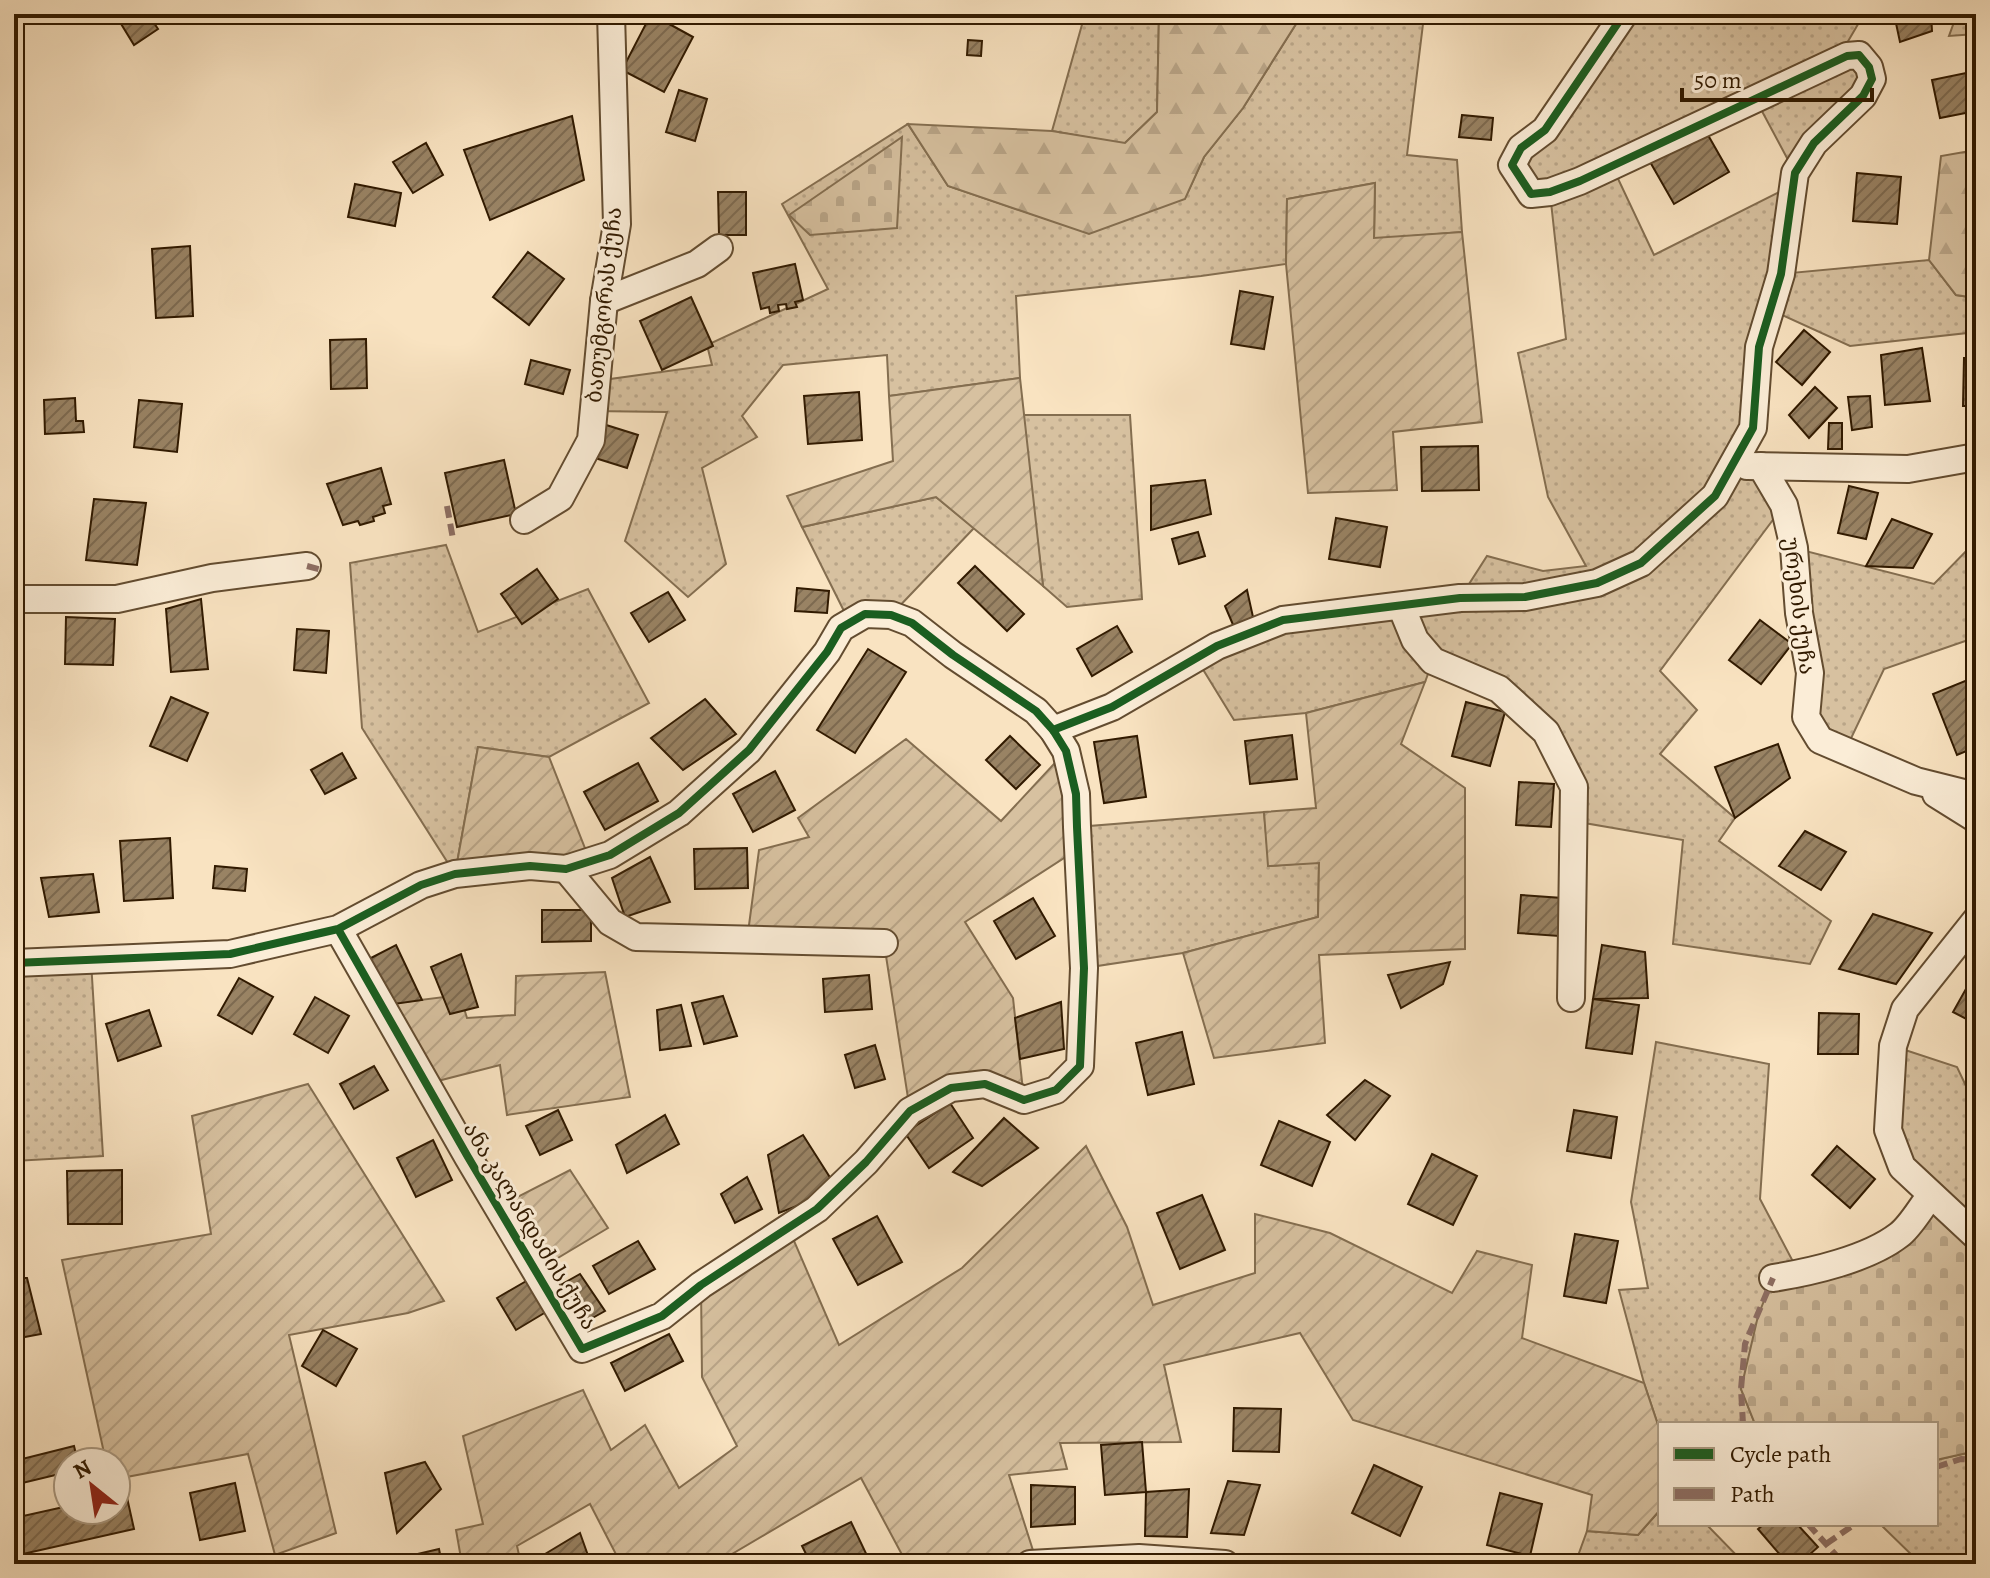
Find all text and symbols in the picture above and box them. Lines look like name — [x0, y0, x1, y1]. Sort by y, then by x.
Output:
scale bar — [1682, 52, 1872, 102]
text: 50 m — [1694, 64, 1742, 96]
street label: ბათუმგორას ქუჩა — [579, 206, 629, 404]
street label: ურეხის ქუჩა — [1776, 536, 1822, 676]
street label: ანა კალანდაძის ქუჩა — [456, 1116, 604, 1336]
legend — [1658, 1422, 1938, 1526]
text: Cycle path — [1730, 1438, 1831, 1470]
north arrow — [52, 1446, 132, 1526]
text: N — [68, 1453, 97, 1487]
text: Path — [1730, 1478, 1775, 1510]

